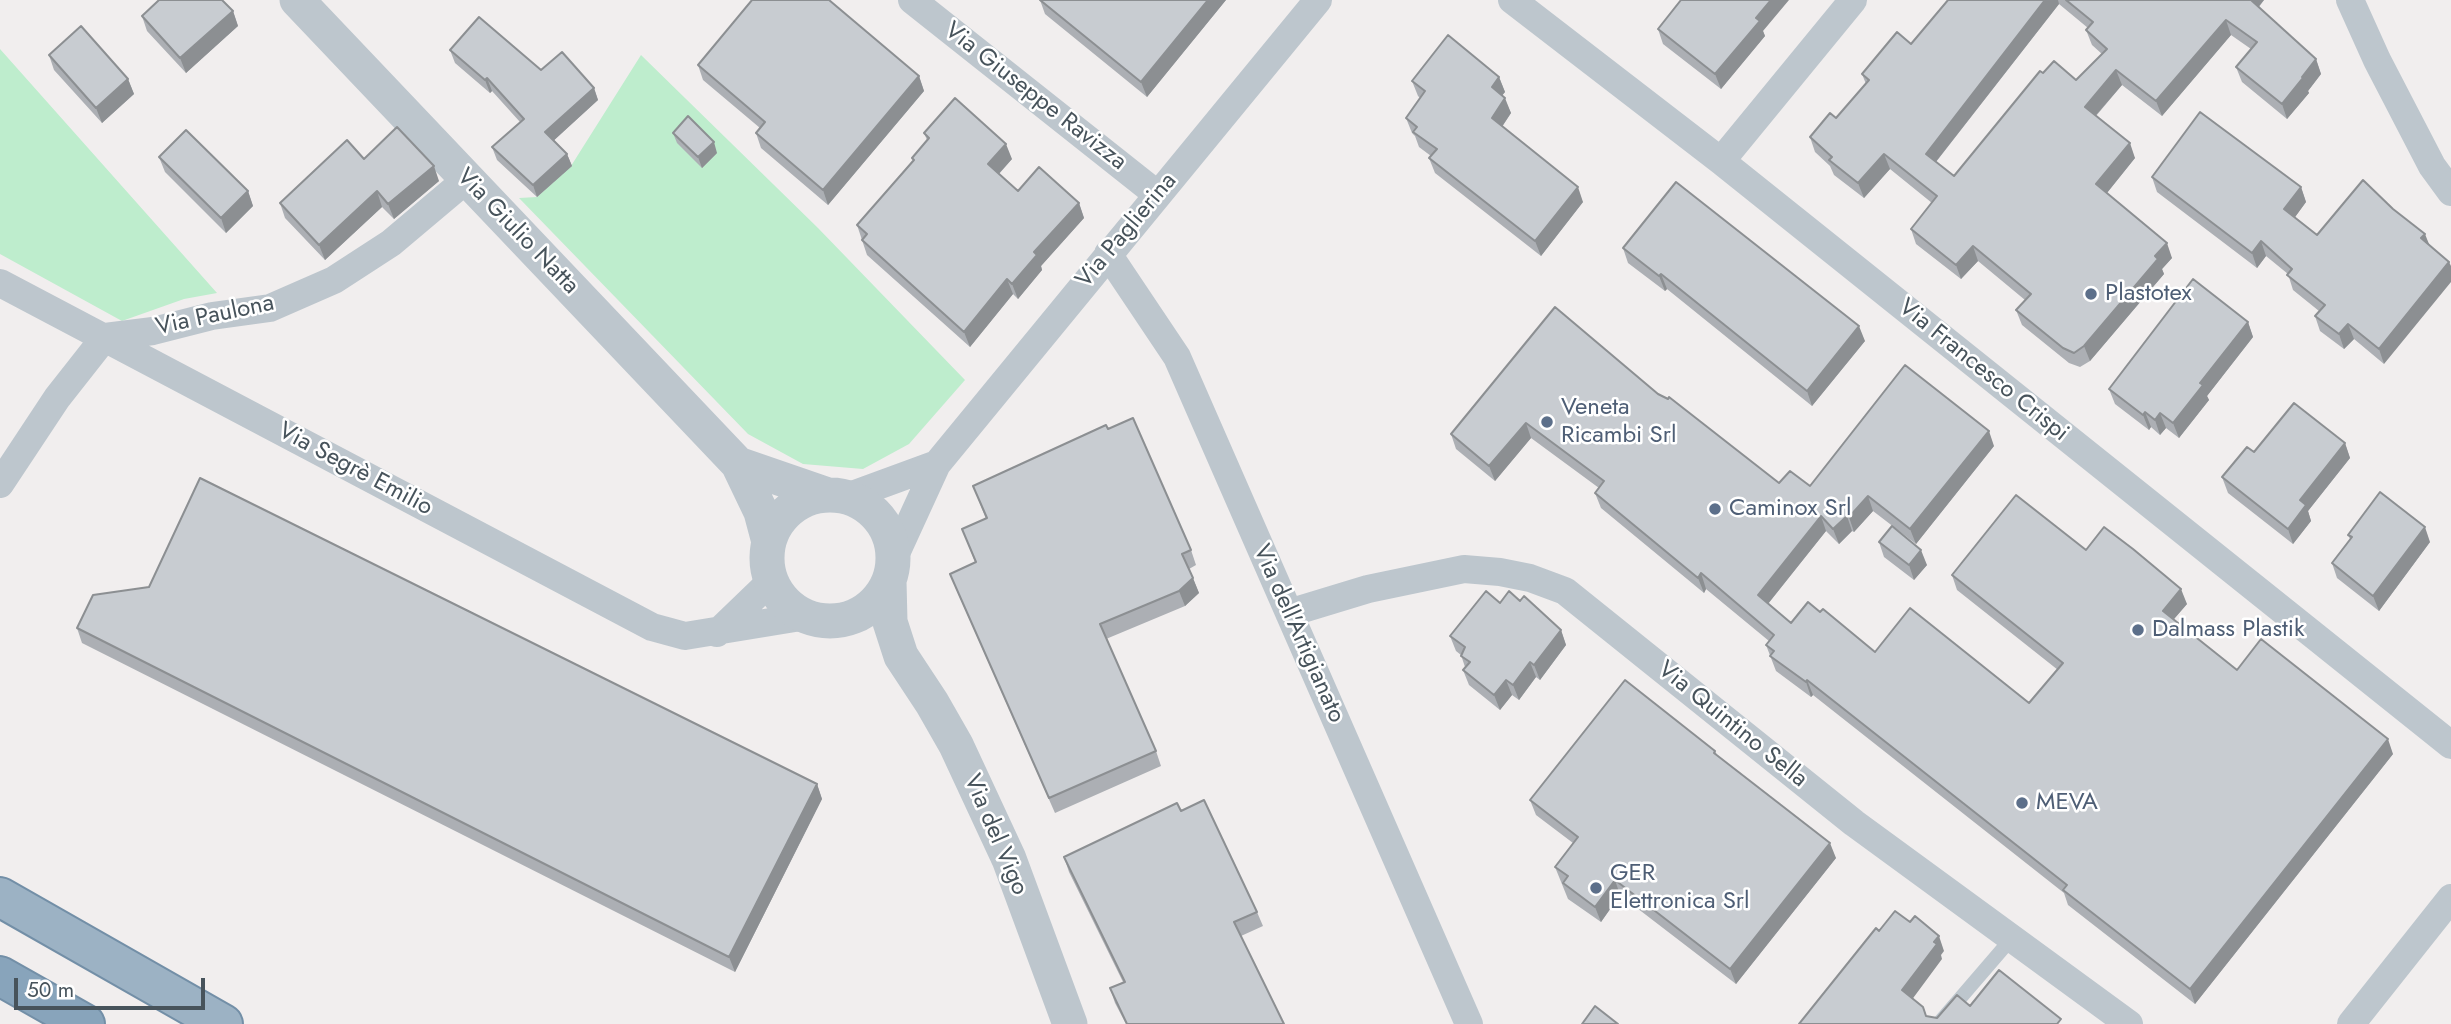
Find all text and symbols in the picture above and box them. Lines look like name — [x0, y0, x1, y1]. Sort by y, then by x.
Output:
street label: Via Giuseppe Ravizza — [938, 17, 1132, 177]
street label: Via Giulio Natta — [450, 163, 584, 301]
street label: Via Paglierina — [1071, 168, 1183, 294]
place label: Plastotex — [2105, 280, 2192, 308]
marker: Plastotex — [2083, 286, 2099, 302]
street label: Via Paulona — [153, 289, 277, 343]
street label: Via Francesco Crispi — [1892, 294, 2074, 448]
place label: Veneta Ricambi Srl — [1561, 394, 1676, 450]
marker: Veneta Ricambi Srl — [1539, 414, 1555, 430]
street label: Via Segrè Emilio — [273, 417, 437, 523]
place label: Caminox Srl — [1729, 495, 1851, 523]
marker: Caminox Srl — [1707, 501, 1723, 517]
street label: Via dell'Artigianato — [1246, 541, 1350, 727]
place label: Dalmass Plastik — [2152, 616, 2305, 644]
marker: Dalmass Plastik — [2130, 622, 2146, 638]
street label: Via Quintino Sella — [1651, 656, 1813, 794]
street label: Via del Vigo — [957, 770, 1033, 900]
place label: MEVA — [2036, 789, 2098, 817]
marker: MEVA — [2014, 795, 2030, 811]
place label: GER Elettronica Srl — [1610, 860, 1750, 916]
marker: GER Elettronica Srl — [1588, 880, 1604, 896]
scale bar — [18, 964, 208, 1008]
text: 50 m — [27, 975, 74, 1005]

